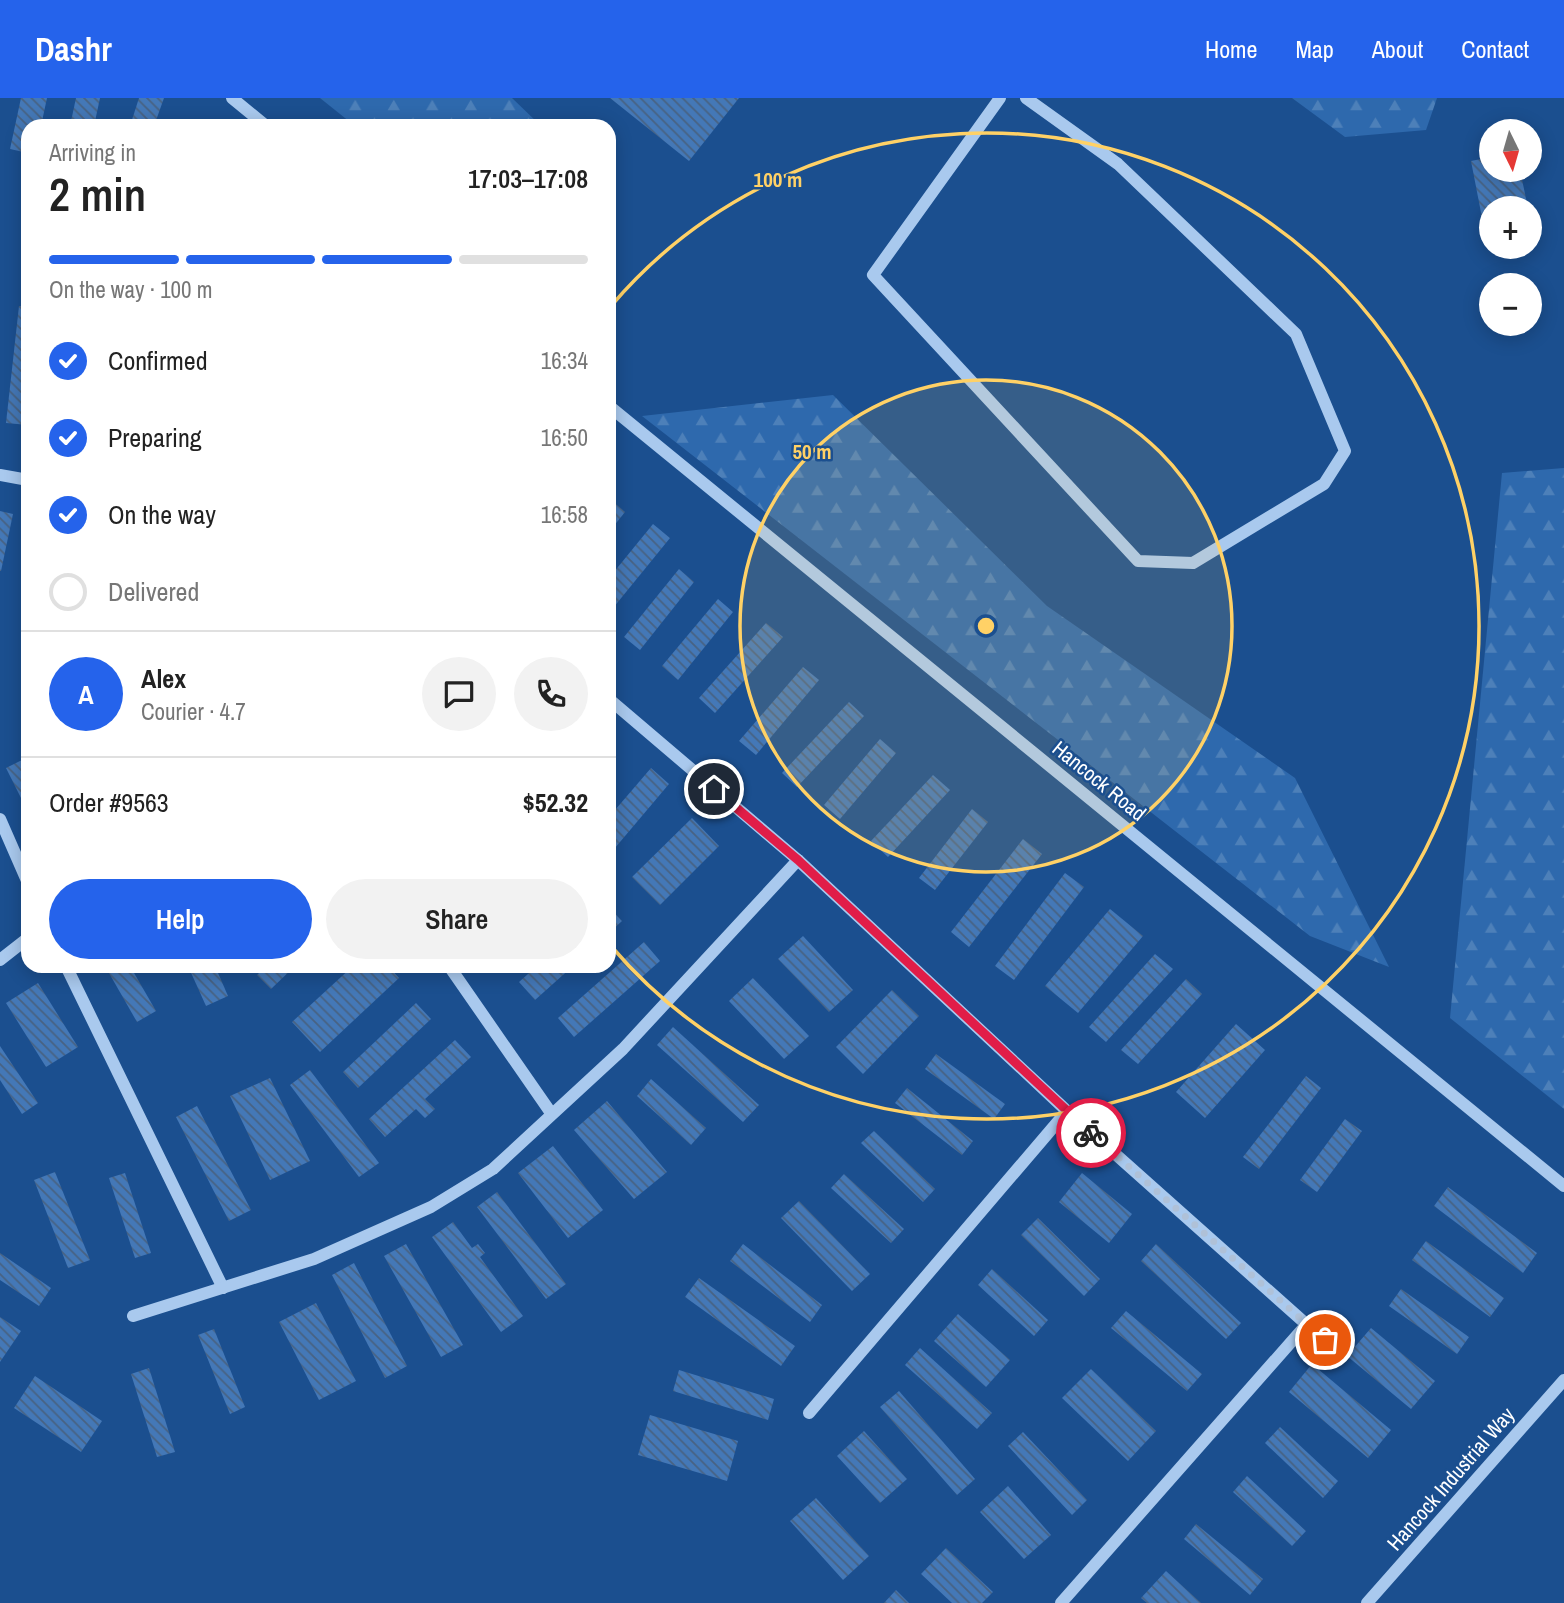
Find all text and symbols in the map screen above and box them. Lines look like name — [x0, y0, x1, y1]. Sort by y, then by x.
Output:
text: Dashr — [35, 27, 112, 71]
text: Home — [1205, 33, 1257, 65]
text: Map — [1295, 33, 1334, 65]
text: About — [1372, 33, 1423, 65]
text: Contact — [1461, 33, 1529, 65]
north arrow — [1479, 119, 1542, 182]
map controls — [1479, 119, 1542, 336]
text: Arriving in — [49, 137, 136, 168]
text: 17:03–17:08 — [468, 161, 588, 196]
text: 2 min — [49, 163, 146, 225]
text: 100 m — [754, 165, 802, 194]
button: + — [1479, 196, 1542, 259]
button: − — [1479, 273, 1542, 336]
text: On the way · 100 m — [49, 274, 213, 305]
icon: check — [49, 342, 87, 380]
text: Confirmed — [108, 343, 208, 378]
text: 16:34 — [541, 345, 588, 376]
icon: check — [49, 419, 87, 457]
text: Preparing — [108, 420, 202, 455]
text: 16:50 — [541, 422, 588, 453]
text: 50 m — [792, 437, 832, 466]
icon: check — [49, 496, 87, 534]
text: On the way — [108, 497, 216, 532]
text: 16:58 — [541, 499, 588, 530]
text: Delivered — [108, 574, 199, 609]
centre of rings — [974, 614, 998, 638]
button: chat — [422, 657, 496, 731]
button: phone — [514, 657, 588, 731]
text: Alex — [141, 661, 186, 696]
text: A — [78, 677, 94, 712]
text: Courier · 4.7 — [141, 696, 246, 727]
street label: Hancock Road — [1046, 734, 1152, 827]
pin — [684, 759, 744, 819]
icon: home — [695, 770, 733, 808]
text: Order #9563 — [49, 785, 169, 820]
text: $52.32 — [523, 785, 588, 820]
button: Help — [49, 879, 312, 959]
button: Share — [326, 879, 588, 959]
courier — [1056, 1098, 1126, 1168]
icon: bike — [1072, 1114, 1110, 1152]
pin — [1295, 1310, 1355, 1370]
icon: bag — [1306, 1321, 1344, 1359]
street label: Hancock Industrial Way — [1380, 1400, 1521, 1557]

